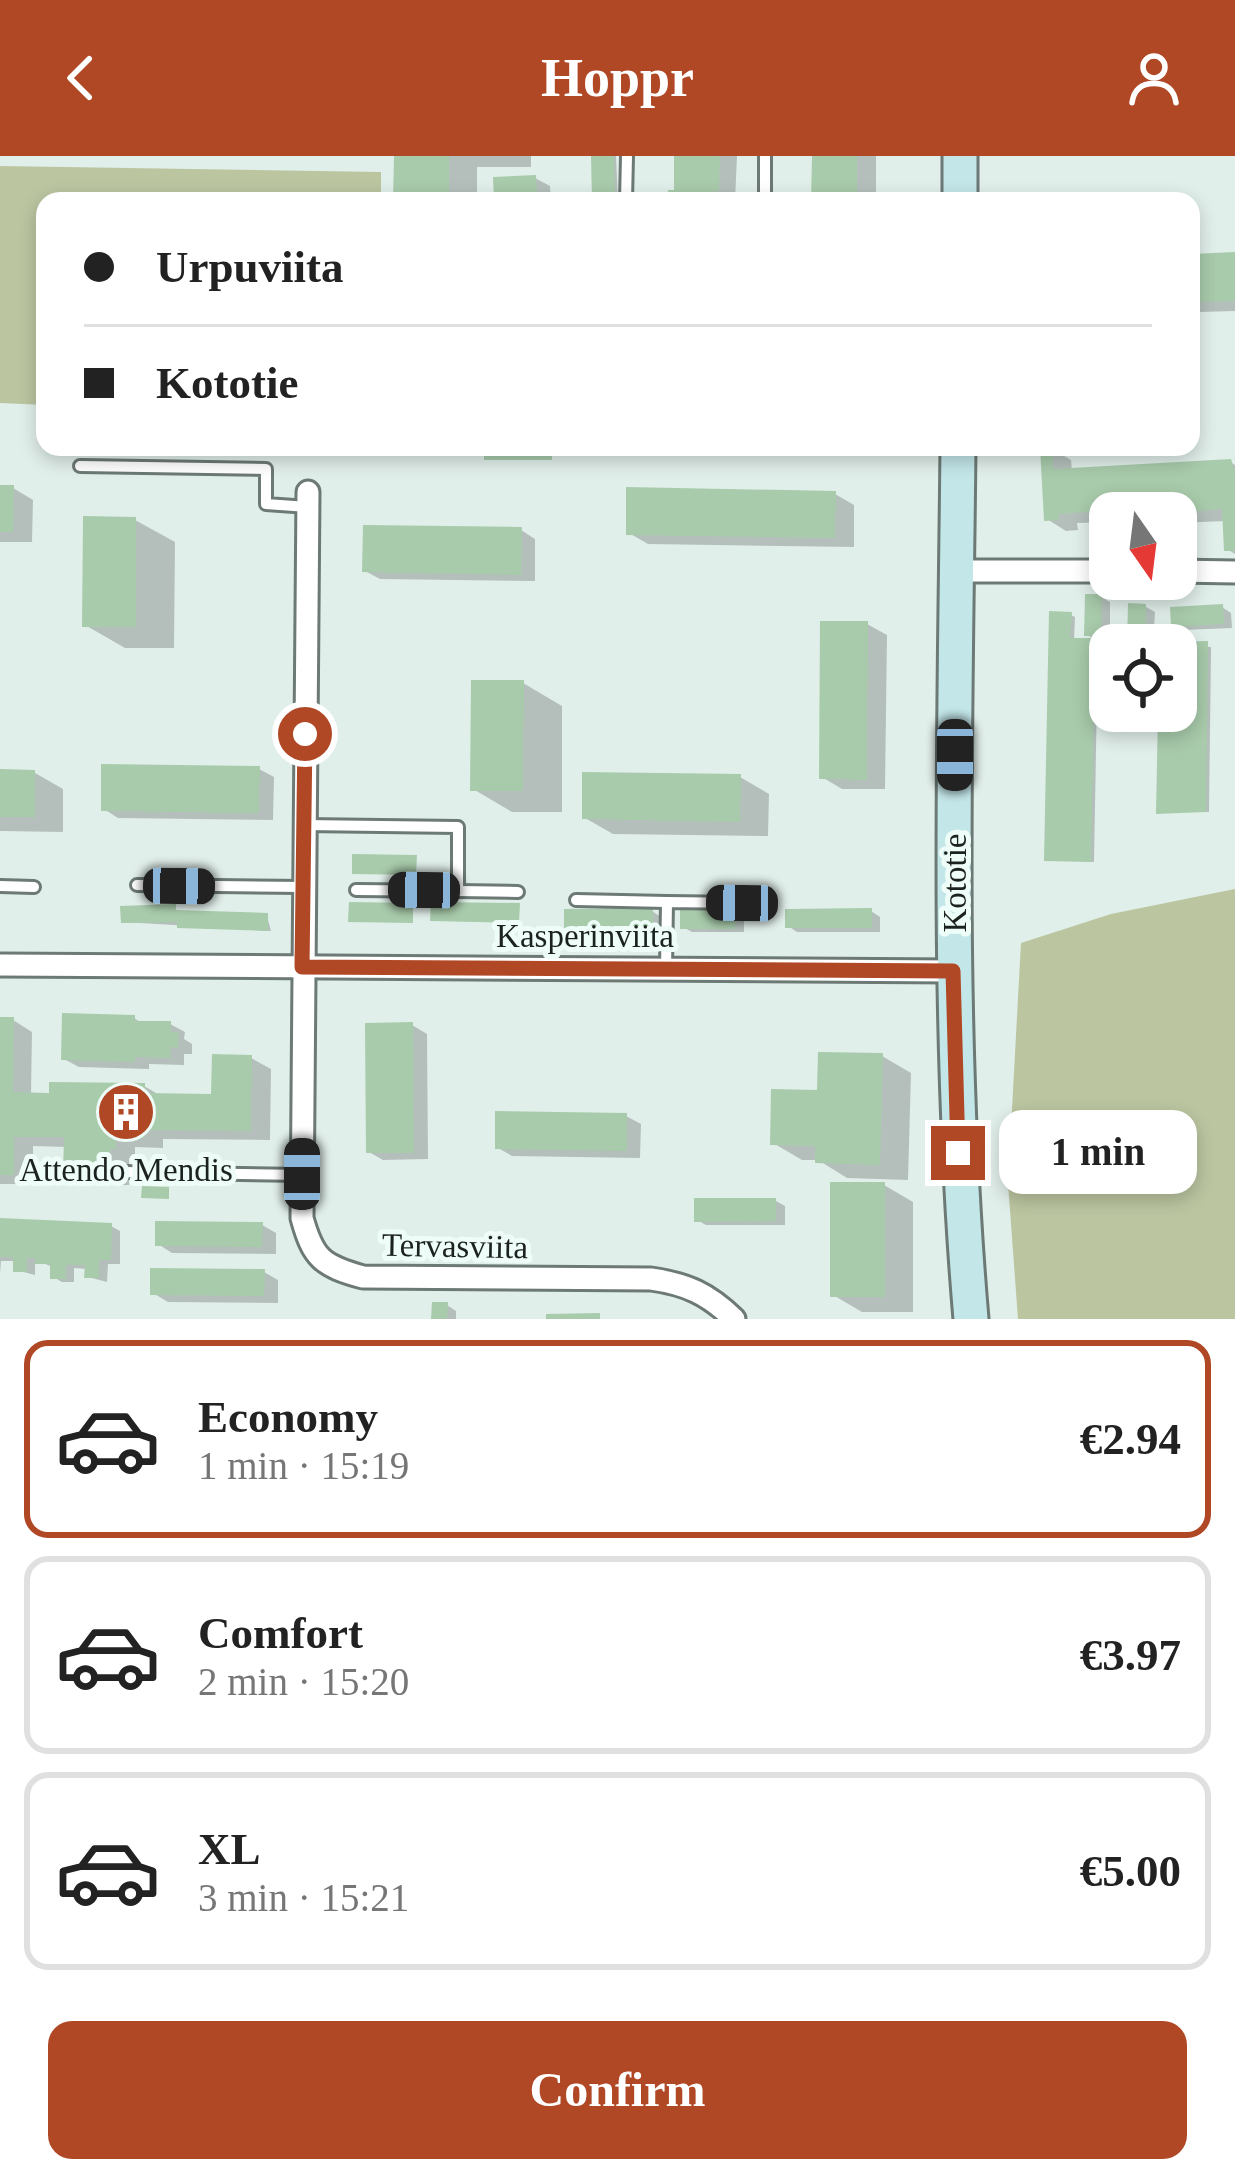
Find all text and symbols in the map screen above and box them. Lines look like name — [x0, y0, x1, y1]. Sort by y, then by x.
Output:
icon: back — [48, 45, 114, 111]
icon: person — [1121, 45, 1187, 111]
text: Hoppr — [541, 48, 694, 108]
text: Urpuviita — [156, 242, 344, 292]
text: Kototie — [156, 358, 298, 408]
north arrow — [1089, 492, 1197, 600]
map controls — [1089, 492, 1197, 732]
button: locate — [1089, 624, 1197, 732]
route start — [278, 707, 332, 761]
car — [937, 719, 973, 791]
street label: Kototie — [937, 834, 973, 932]
car — [143, 867, 215, 905]
car — [388, 871, 460, 909]
car — [706, 884, 778, 922]
street label: Kasperinviita — [496, 918, 674, 954]
building icon: Attendo Mendis — [95, 1081, 157, 1143]
callout: 1 min — [1000, 1111, 1198, 1195]
route end — [931, 1126, 985, 1180]
text: 1 min — [1051, 1130, 1145, 1173]
car — [284, 1138, 320, 1210]
place label: Attendo Mendis — [19, 1152, 233, 1188]
street label: Tervasviita — [382, 1227, 529, 1265]
icon: car — [54, 1385, 162, 1493]
text: Economy — [198, 1392, 378, 1442]
text: €2.94 — [1080, 1414, 1181, 1464]
text: 1 min · 15:19 — [198, 1444, 409, 1487]
icon: car — [54, 1601, 162, 1709]
text: Comfort — [198, 1608, 363, 1658]
text: €3.97 — [1080, 1630, 1181, 1680]
text: 2 min · 15:20 — [198, 1660, 409, 1703]
icon: car — [54, 1817, 162, 1925]
text: XL — [198, 1824, 261, 1874]
text: €5.00 — [1080, 1846, 1181, 1896]
text: 3 min · 15:21 — [198, 1876, 409, 1919]
button: Confirm — [48, 2021, 1187, 2159]

